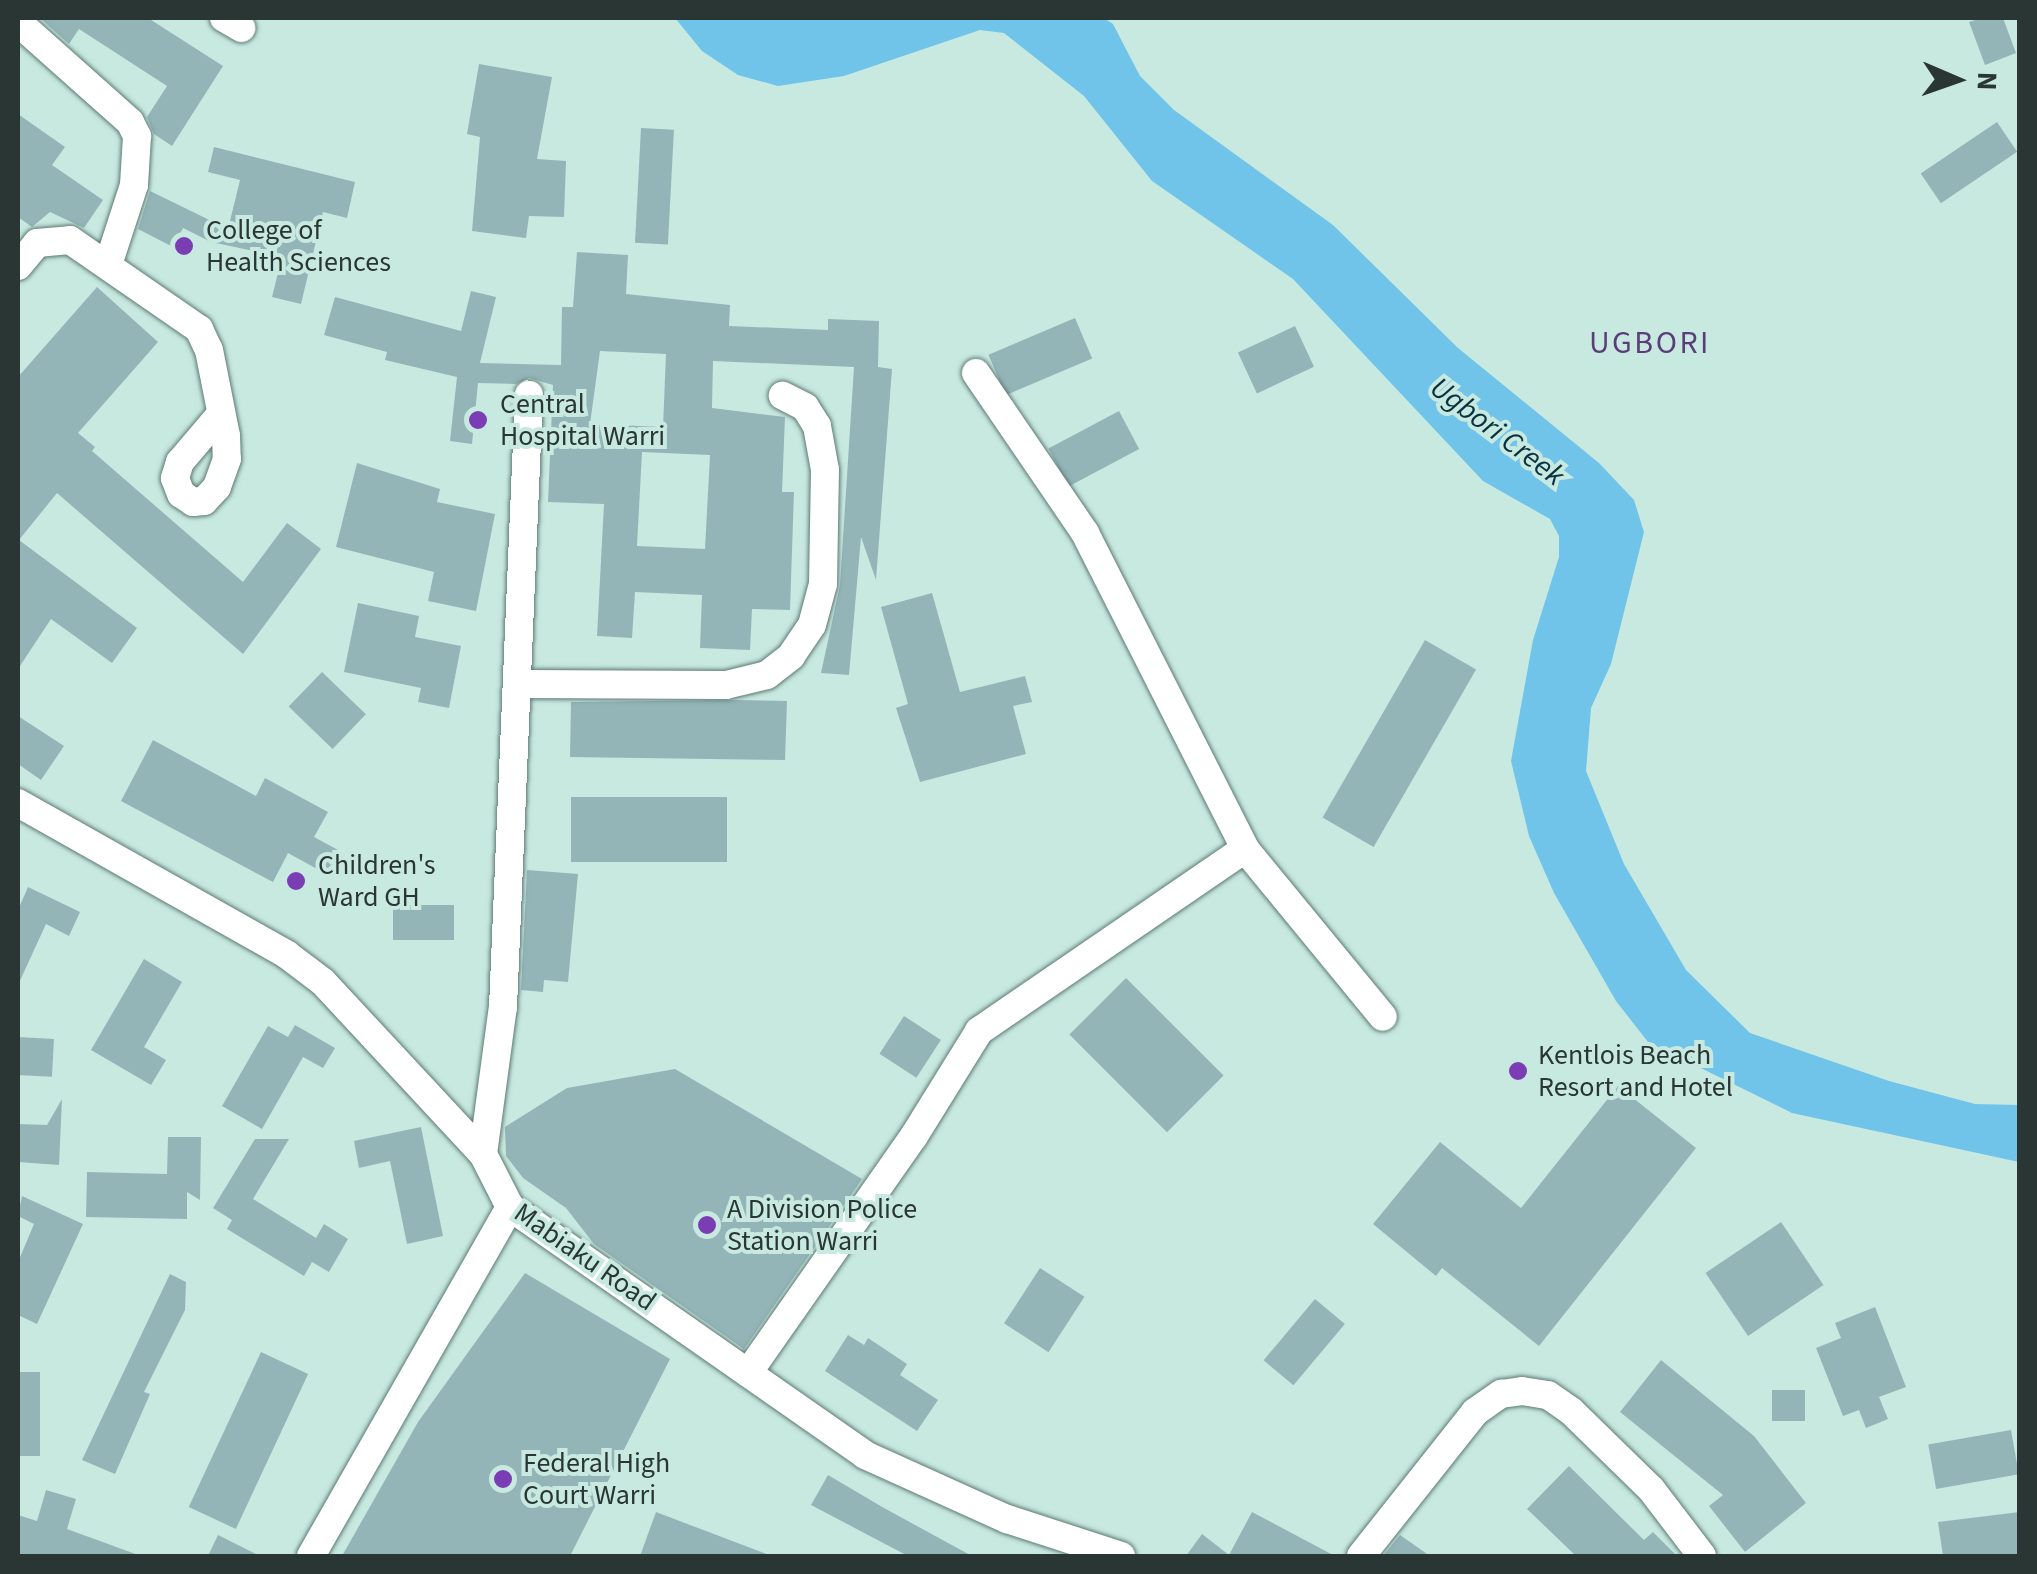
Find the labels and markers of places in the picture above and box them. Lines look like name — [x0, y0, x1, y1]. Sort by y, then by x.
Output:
place label: College of Health Sciences — [206, 213, 391, 279]
marker: College of Health Sciences — [171, 233, 197, 259]
place label: Central Hospital Warri — [500, 387, 665, 453]
marker: Central Hospital Warri — [465, 407, 491, 433]
place label: Children's Ward GH — [318, 848, 436, 914]
marker: Children's Ward GH — [283, 868, 309, 894]
place label: Kentlois Beach Resort and Hotel — [1538, 1038, 1733, 1104]
marker: Kentlois Beach Resort and Hotel — [1507, 1060, 1529, 1082]
place label: A Division Police Station Warri — [727, 1192, 917, 1258]
marker: A Division Police Station Warri — [696, 1214, 718, 1236]
place label: Federal High Court Warri — [523, 1446, 670, 1512]
marker: Federal High Court Warri — [492, 1468, 514, 1490]

